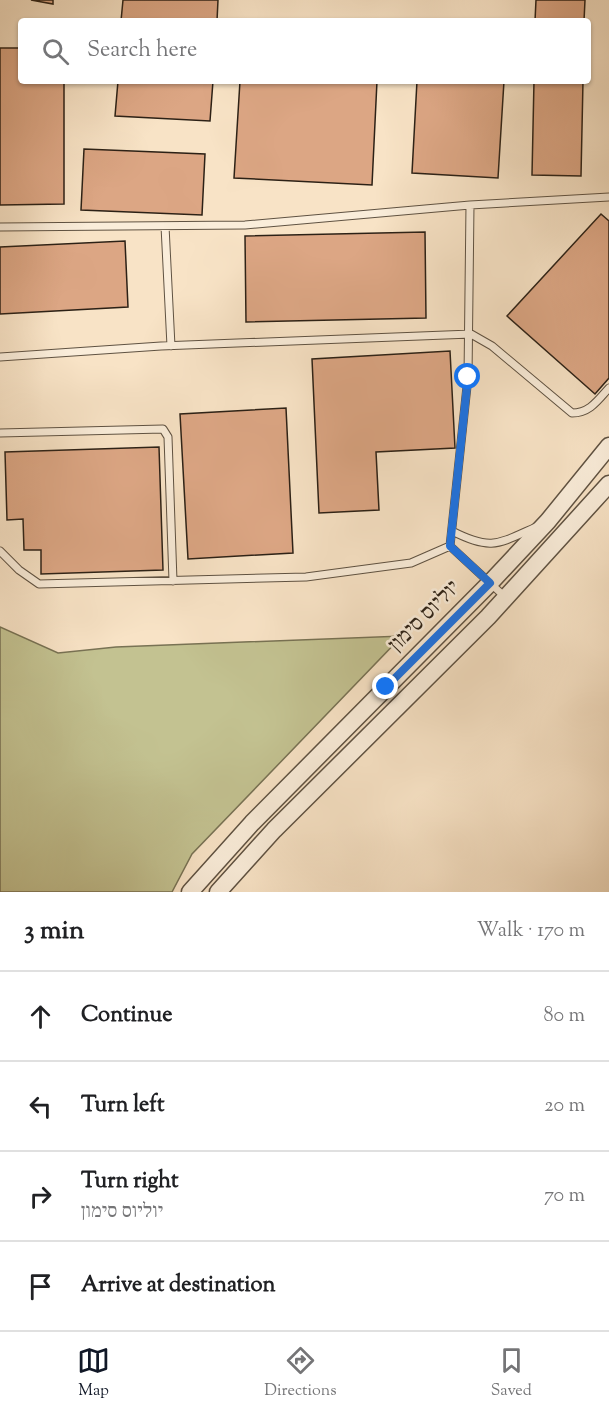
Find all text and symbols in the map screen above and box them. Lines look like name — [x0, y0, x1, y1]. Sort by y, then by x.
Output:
search box — [18, 18, 591, 84]
icon: search — [39, 35, 72, 68]
text: Search here — [87, 35, 197, 67]
route start — [454, 363, 480, 389]
street label: יוליוס סימון — [382, 574, 468, 660]
route end — [372, 673, 398, 699]
text: 3 min — [24, 913, 84, 950]
text: Walk · 170 m — [477, 917, 585, 946]
icon: ahead — [24, 1000, 57, 1033]
text: Continue — [81, 1000, 172, 1032]
text: 80 m — [544, 1002, 585, 1031]
icon: left — [24, 1090, 57, 1123]
text: Turn left — [81, 1090, 164, 1122]
text: 20 m — [544, 1092, 585, 1121]
text: Turn right — [81, 1166, 178, 1198]
icon: right — [24, 1180, 57, 1213]
text: 70 m — [544, 1182, 585, 1211]
text: יוליוס סימון — [81, 1198, 163, 1227]
icon: arrive — [24, 1270, 57, 1303]
text: Arrive at destination — [81, 1270, 276, 1302]
tab: Map — [77, 1344, 110, 1403]
tab: Directions — [264, 1344, 337, 1403]
tab: Saved — [491, 1344, 532, 1403]

